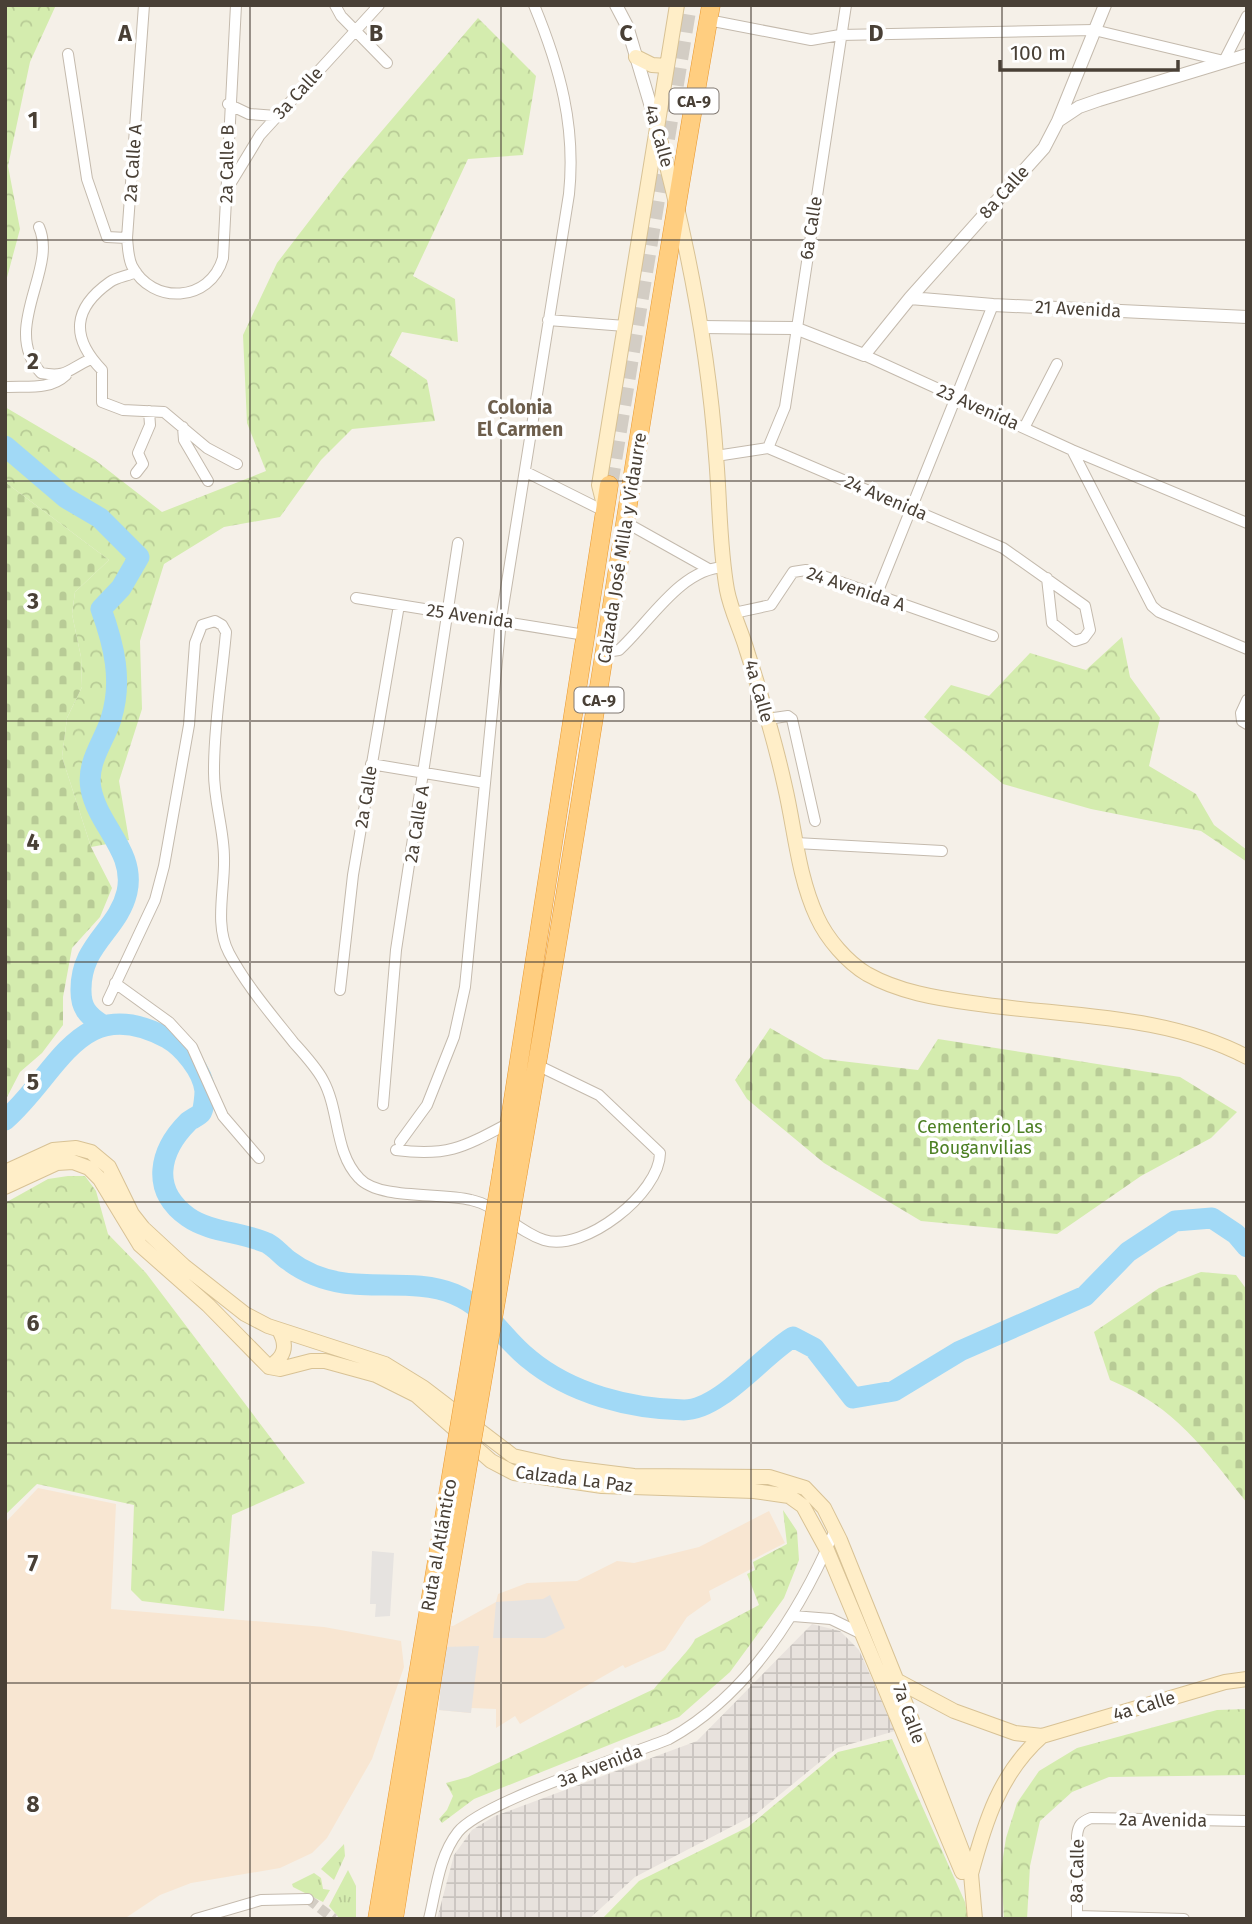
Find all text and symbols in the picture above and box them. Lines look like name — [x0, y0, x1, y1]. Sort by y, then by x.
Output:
text: A — [117, 19, 132, 47]
text: B — [369, 19, 383, 47]
text: C — [619, 19, 633, 47]
text: D — [869, 19, 884, 47]
scale bar — [1000, 28, 1178, 72]
text: 100 m — [1010, 40, 1066, 66]
street label: 3a Calle — [268, 62, 328, 124]
road number: CA-9 — [670, 88, 718, 114]
street label: 4a Calle — [640, 102, 678, 170]
text: 1 — [28, 106, 38, 134]
street label: 2a Calle A — [119, 123, 147, 203]
street label: 2a Calle B — [215, 124, 239, 204]
street label: 8a Calle — [974, 161, 1034, 223]
street label: 6a Calle — [795, 195, 827, 261]
street label: 21 Avenida — [1034, 296, 1122, 322]
text: 2 — [27, 347, 39, 375]
street label: 23 Avenida — [933, 379, 1023, 435]
district label: Colonia El Carmen — [477, 396, 563, 441]
street label: Calzada José Milla y Vidaurre — [593, 431, 651, 665]
street label: 24 Avenida — [841, 471, 931, 525]
street label: 24 Avenida A — [804, 562, 909, 616]
text: 3 — [26, 587, 39, 615]
street label: 25 Avenida — [425, 599, 515, 633]
street label: 4a Calle — [740, 657, 778, 725]
road number: CA-9 — [574, 688, 624, 712]
street label: 2a Calle — [350, 764, 382, 830]
street label: 2a Calle A — [400, 783, 434, 864]
text: 4 — [27, 828, 40, 856]
text: 5 — [27, 1068, 39, 1096]
park label: Cementerio Las Bouganvilias — [917, 1116, 1043, 1159]
text: 6 — [27, 1309, 40, 1337]
street label: Calzada La Paz — [514, 1461, 634, 1497]
street label: Ruta al Atlántico — [416, 1477, 462, 1613]
text: 7 — [28, 1549, 39, 1577]
street label: 7a Calle — [888, 1681, 930, 1747]
street label: 4a Calle — [1110, 1686, 1178, 1726]
street label: 3a Avenida — [555, 1740, 645, 1792]
text: 8 — [26, 1790, 40, 1818]
street label: 2a Avenida — [1119, 1808, 1207, 1832]
street label: 8a Calle — [1065, 1839, 1089, 1903]

